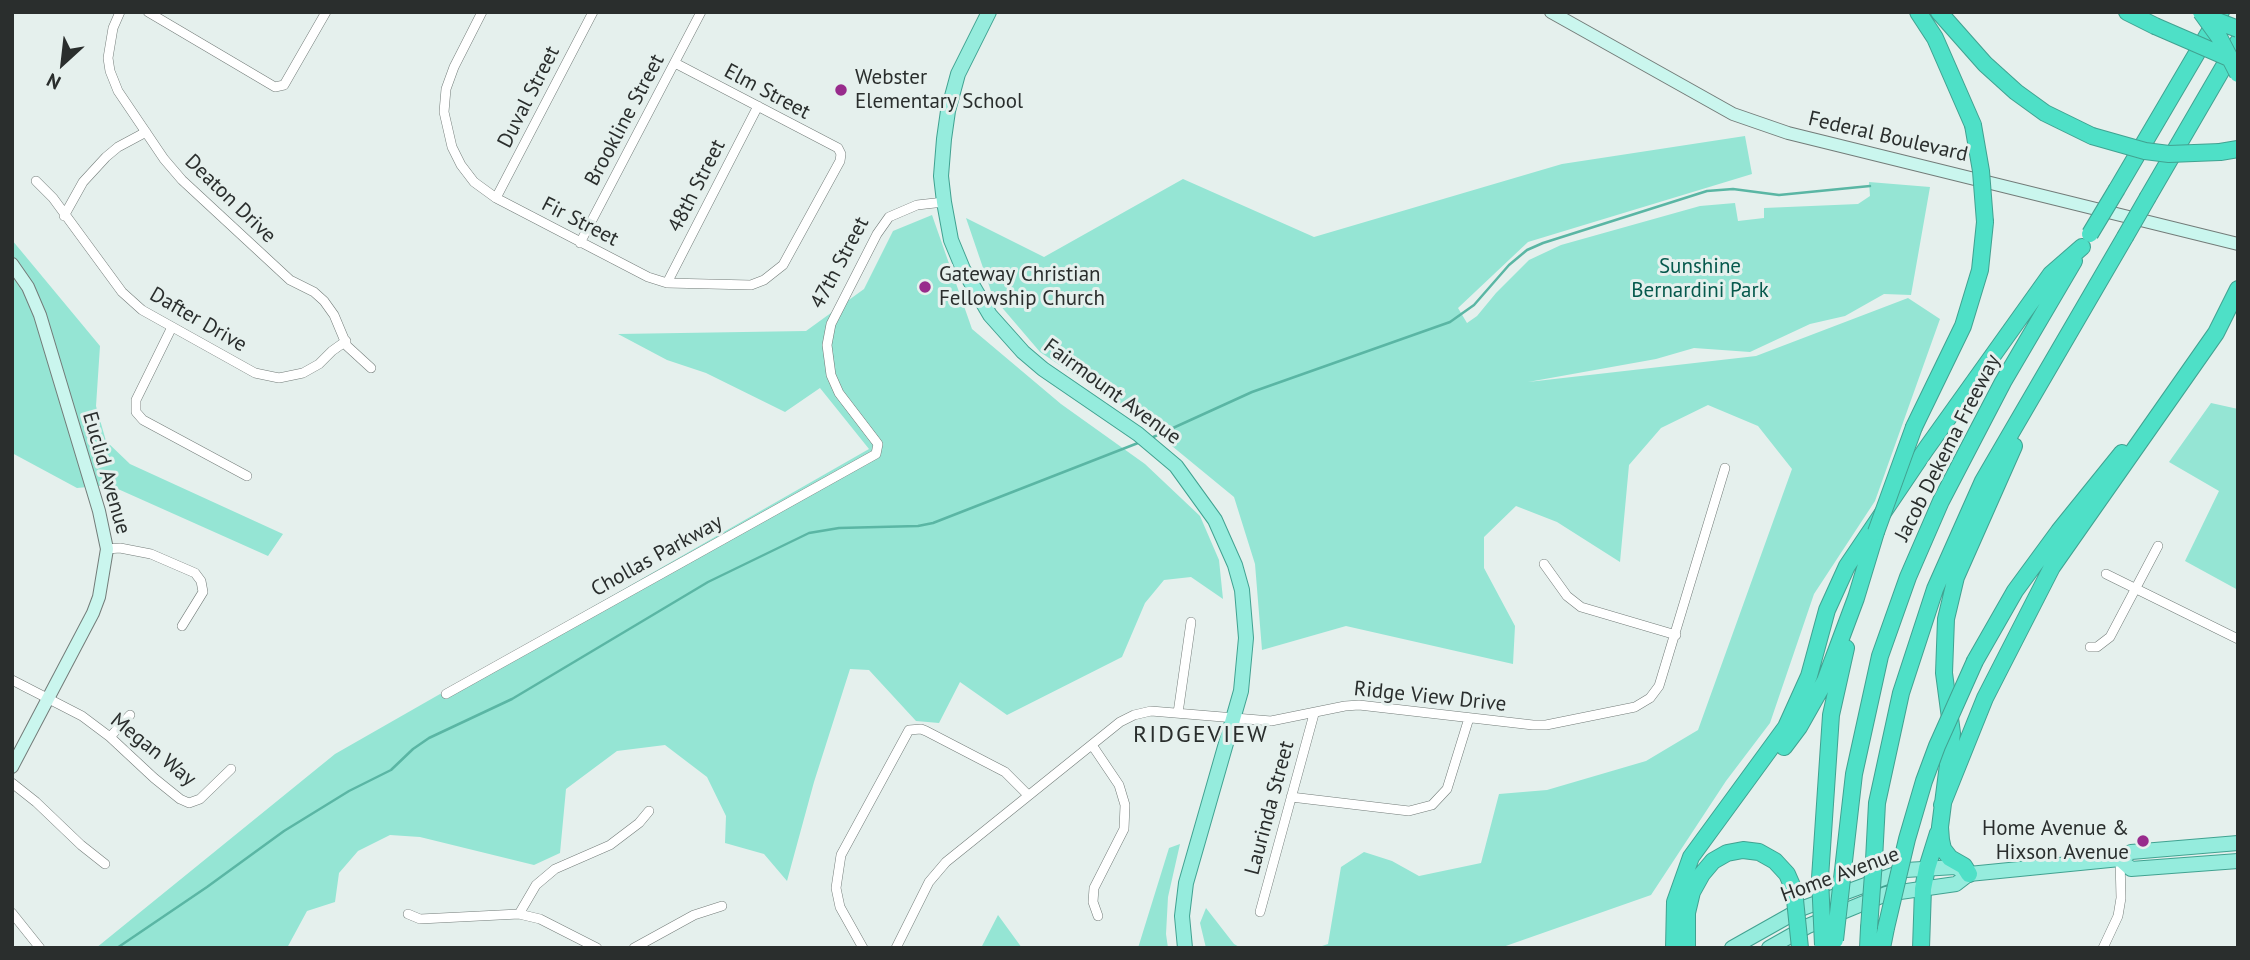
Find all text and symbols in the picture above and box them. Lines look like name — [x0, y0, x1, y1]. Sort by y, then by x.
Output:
north arrow — [28, 28, 98, 98]
street label: Duval Street — [493, 42, 565, 152]
street label: Brookline Street — [580, 50, 670, 190]
street label: Elm Street — [720, 59, 814, 125]
place label: Webster Elementary School — [855, 65, 1023, 115]
text: N — [42, 68, 64, 95]
marker: Webster Elementary School — [833, 82, 849, 98]
street label: Federal Boulevard — [1806, 106, 1970, 168]
street label: 48th Street — [663, 135, 731, 237]
street label: Deaton Drive — [179, 149, 281, 249]
street label: Fir Street — [537, 192, 623, 252]
street label: 47th Street — [805, 213, 875, 313]
park label: Sunshine Bernardini Park — [1631, 254, 1769, 304]
place label: Gateway Christian Fellowship Church — [939, 262, 1105, 312]
marker: Gateway Christian Fellowship Church — [917, 279, 933, 295]
street label: Dafter Drive — [145, 282, 251, 358]
street label: Fairmount Avenue — [1038, 334, 1186, 450]
street label: Jacob Dekema Freeway — [1890, 350, 2006, 546]
street label: Euclid Avenue — [76, 409, 136, 537]
street label: Chollas Parkway — [587, 510, 727, 602]
street label: Ridge View Drive — [1353, 676, 1507, 718]
street label: Megan Way — [105, 708, 201, 792]
district label: RIDGEVIEW — [1134, 721, 1268, 749]
street label: Laurinda Street — [1240, 738, 1300, 878]
place label: Home Avenue & Hixson Avenue — [1982, 816, 2129, 866]
marker: Home Avenue & Hixson Avenue — [2135, 833, 2151, 849]
street label: Home Avenue — [1777, 842, 1903, 908]

